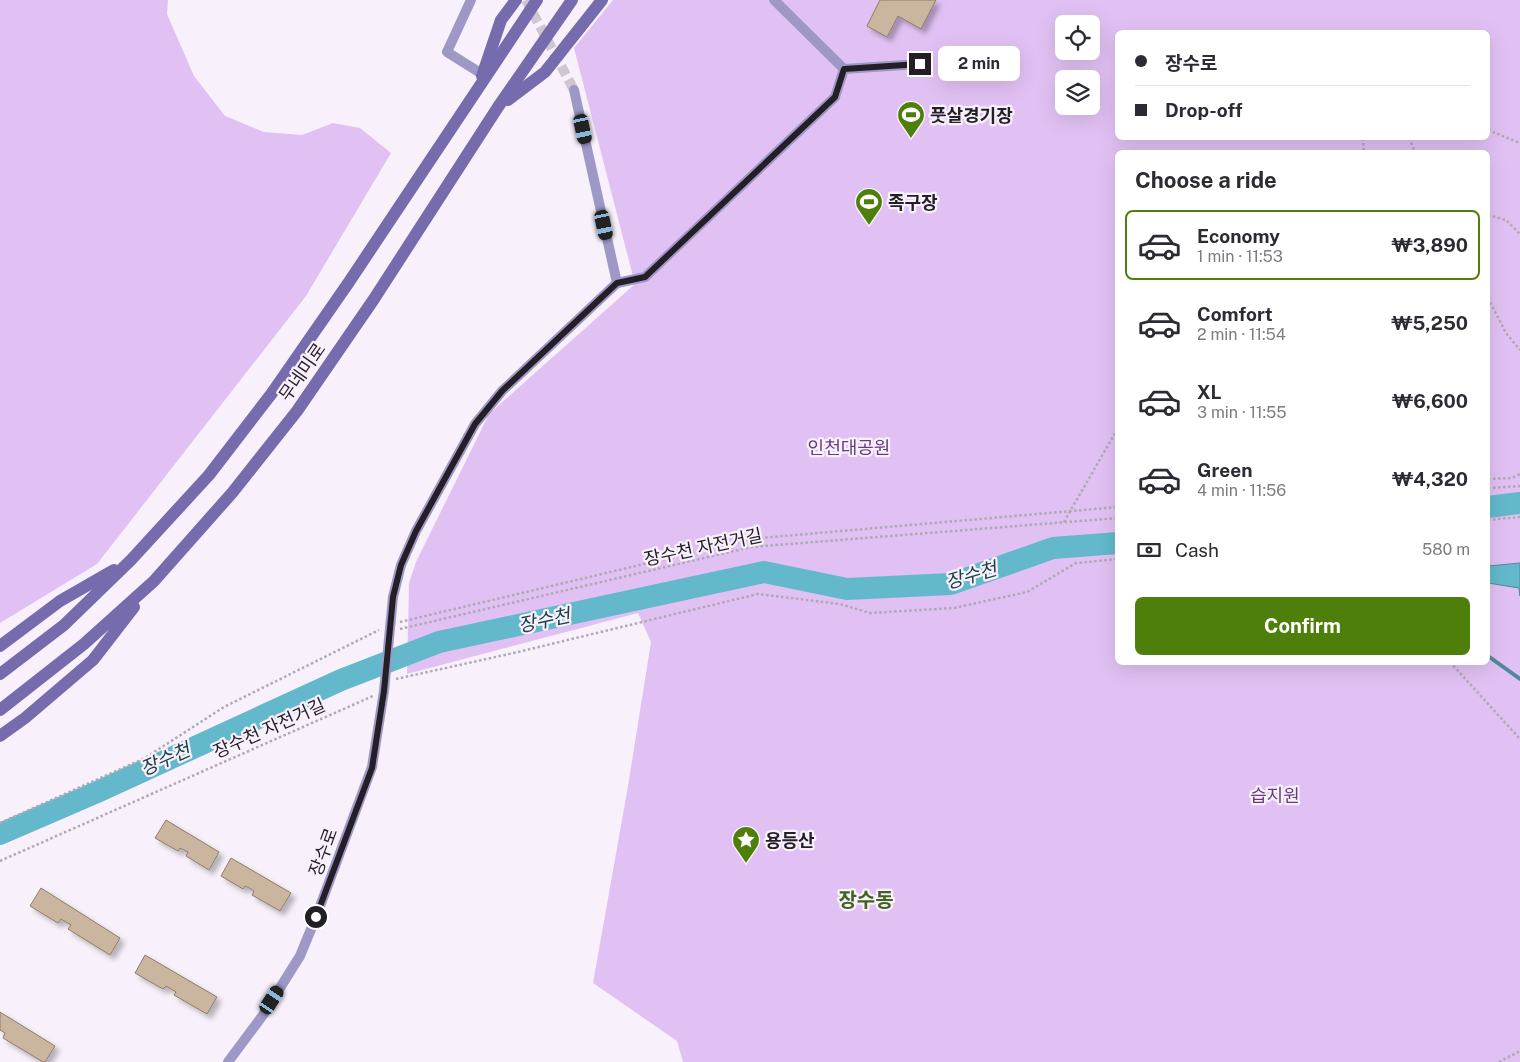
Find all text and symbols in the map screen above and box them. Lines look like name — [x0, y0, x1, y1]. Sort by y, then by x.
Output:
map controls — [1055, 15, 1100, 115]
button: locate — [1055, 15, 1100, 60]
callout: 2 min — [938, 46, 1020, 82]
text: 장수로 — [1165, 52, 1217, 74]
route end — [909, 53, 931, 75]
text: 2 min — [958, 54, 1000, 73]
button: layers — [1055, 70, 1100, 115]
text: Drop-off — [1165, 99, 1242, 121]
sports icon: 풋살경기장 — [896, 100, 926, 139]
place label: 풋살경기장 — [930, 105, 1013, 126]
car — [572, 113, 593, 145]
text: Choose a ride — [1135, 167, 1277, 193]
sports icon: 족구장 — [854, 187, 884, 226]
place label: 족구장 — [888, 192, 938, 213]
car — [593, 209, 614, 241]
icon: car — [1137, 223, 1182, 268]
text: Economy — [1197, 225, 1280, 247]
text: ₩3,890 — [1391, 234, 1468, 256]
text: 1 min · 11:53 — [1197, 247, 1283, 266]
icon: car — [1137, 301, 1182, 346]
text: Comfort — [1197, 303, 1273, 325]
text: ₩5,250 — [1391, 312, 1468, 334]
text: 2 min · 11:54 — [1197, 325, 1286, 344]
street label: 무네미로 — [274, 339, 330, 405]
icon: car — [1137, 379, 1182, 424]
text: XL — [1197, 381, 1222, 403]
text: ₩6,600 — [1392, 390, 1468, 412]
text: 3 min · 11:55 — [1197, 403, 1287, 422]
park label: 인천대공원 — [808, 437, 890, 458]
icon: car — [1137, 457, 1182, 502]
text: Green — [1197, 459, 1252, 481]
text: ₩4,320 — [1392, 468, 1468, 490]
text: 4 min · 11:56 — [1197, 481, 1286, 500]
street label: 장수천 자전거길 — [642, 524, 764, 570]
icon: cash — [1135, 536, 1163, 564]
text: Cash — [1175, 539, 1219, 561]
text: 580 m — [1422, 540, 1470, 559]
water label: 장수천 — [943, 557, 1001, 593]
button: Confirm — [1135, 597, 1470, 655]
water label: 장수천 — [516, 603, 573, 636]
street label: 장수천 자전거길 — [210, 694, 328, 762]
water label: 장수천 — [137, 738, 195, 780]
park label: 습지원 — [1250, 785, 1300, 806]
street label: 장수로 — [305, 825, 341, 879]
place icon: 용등산 — [731, 825, 761, 864]
place label: 용등산 — [765, 830, 815, 851]
district label: 장수동 — [838, 888, 894, 912]
route start — [305, 906, 327, 928]
car — [257, 983, 286, 1017]

